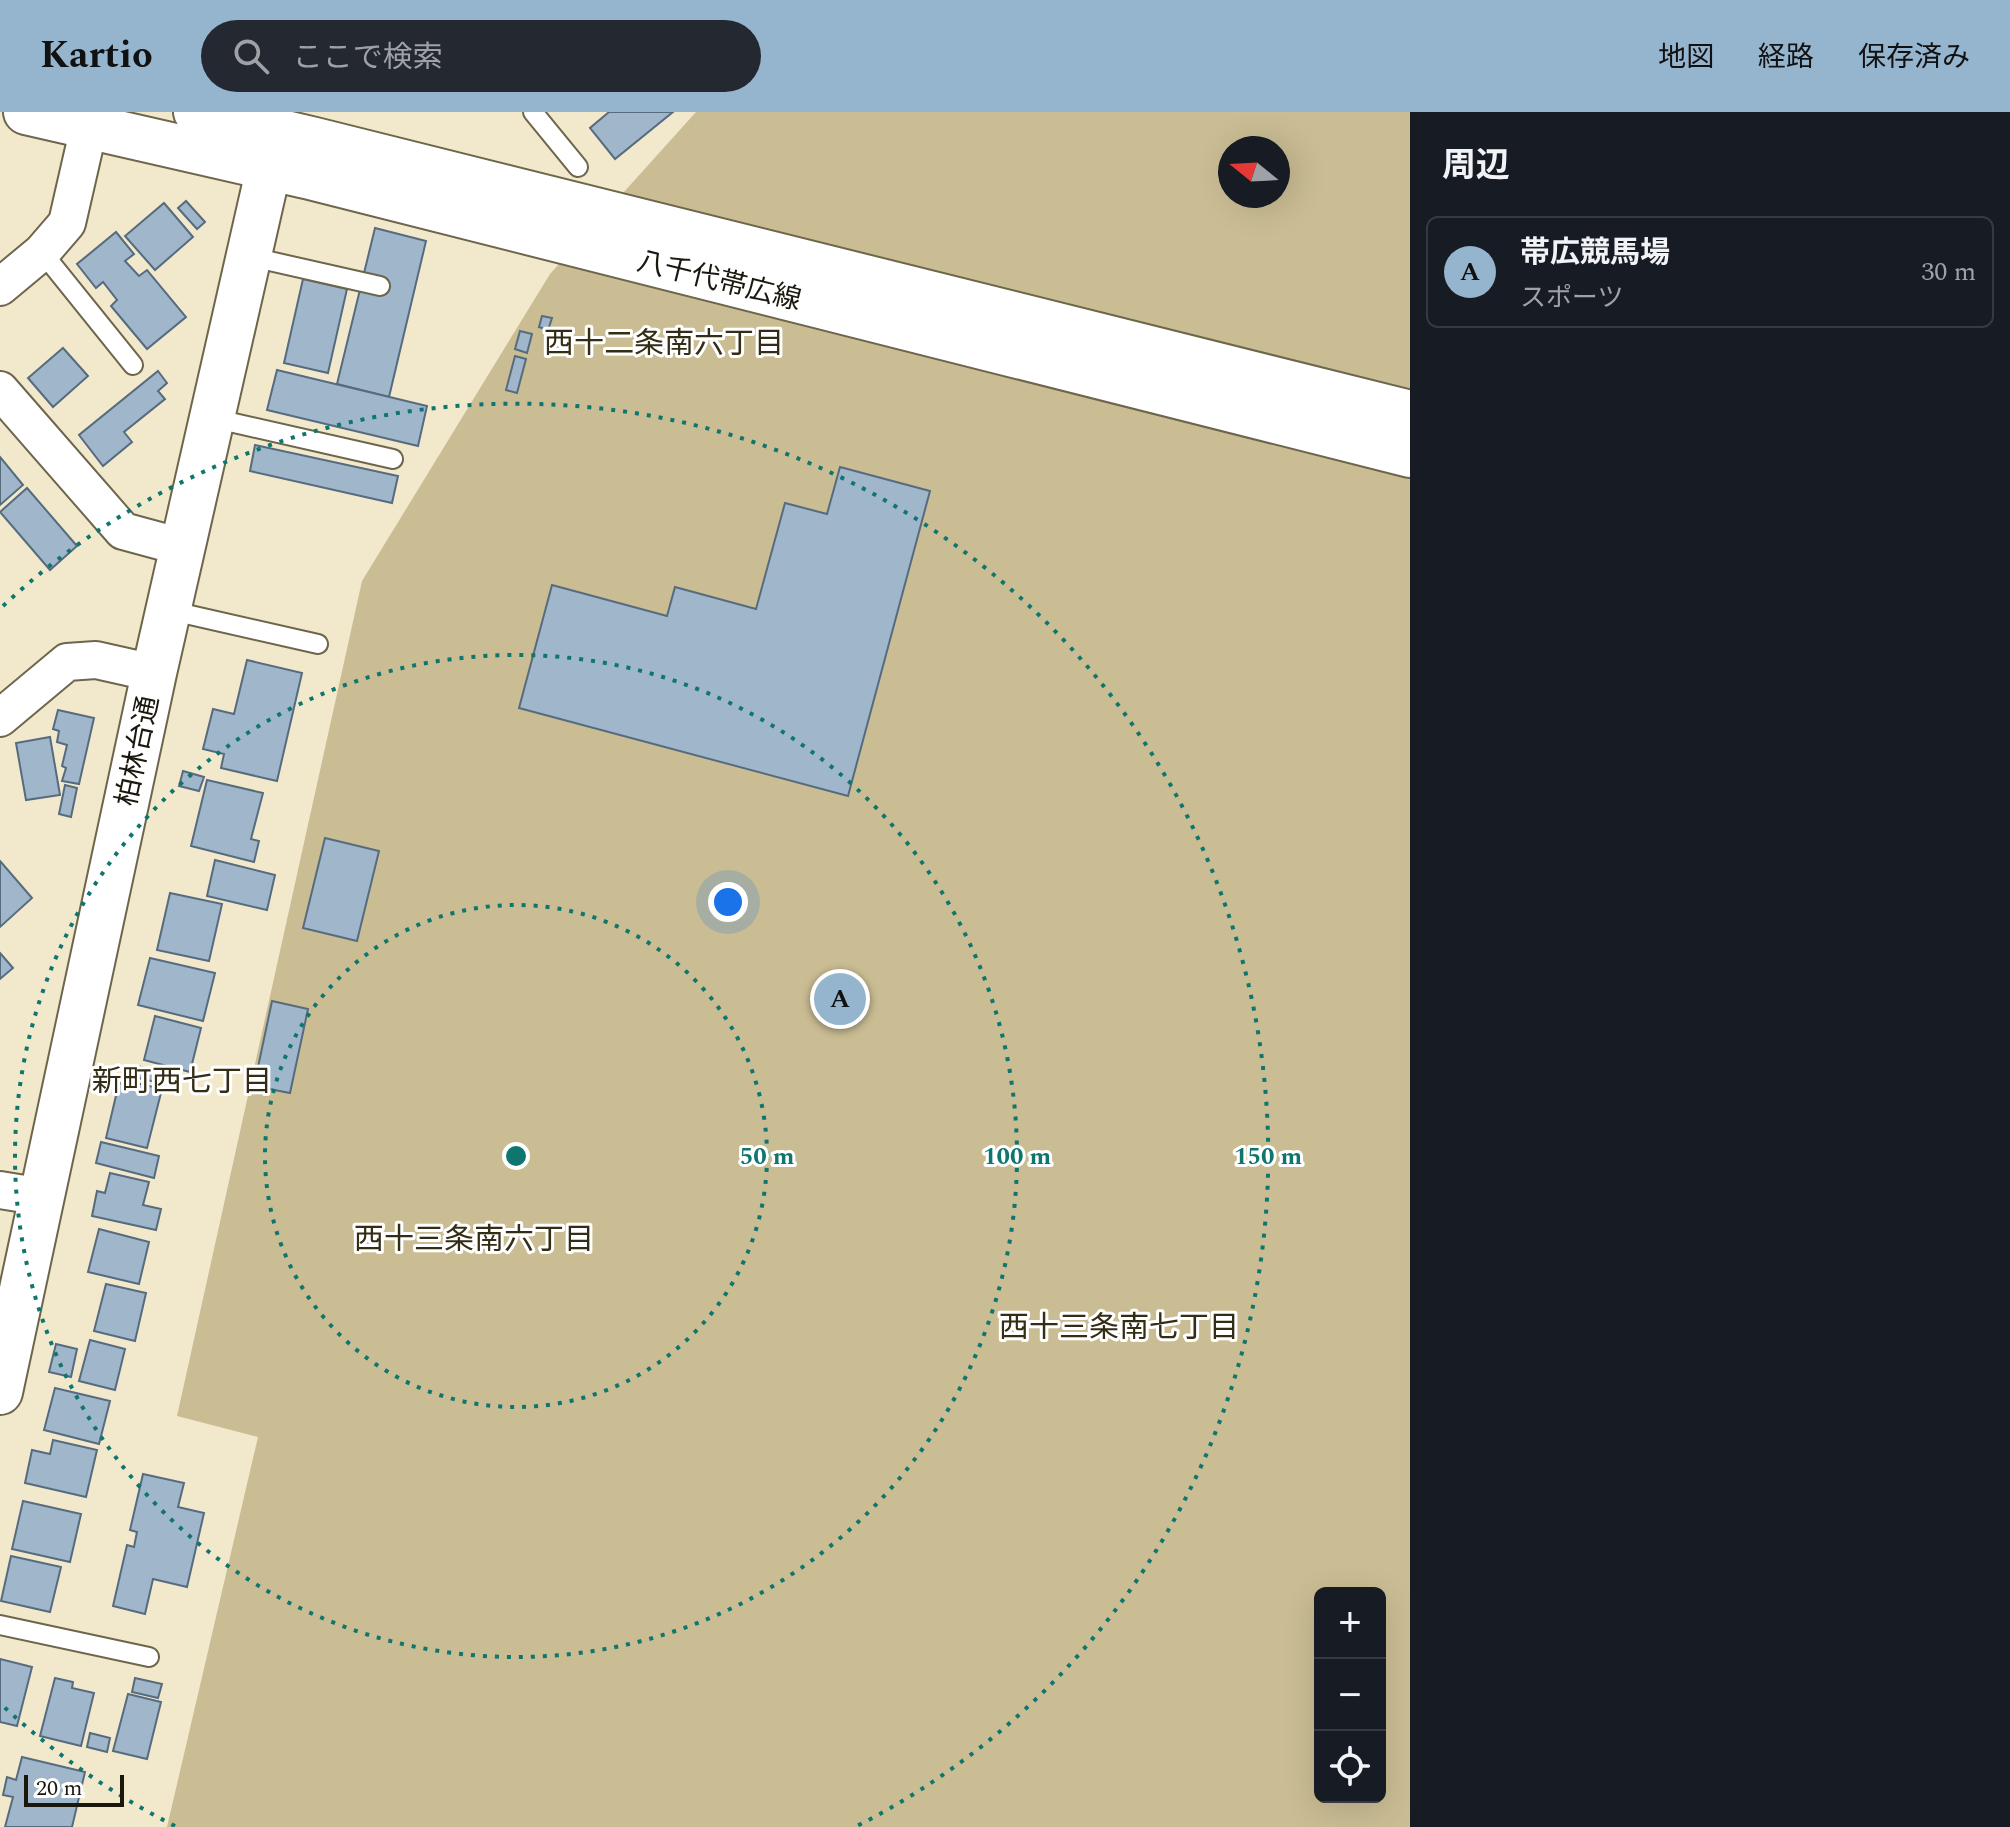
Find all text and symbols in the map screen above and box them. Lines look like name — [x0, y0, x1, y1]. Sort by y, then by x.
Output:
search box — [201, 20, 761, 92]
text: Kartio — [40, 27, 153, 85]
icon: search — [229, 34, 273, 78]
text: ここで検索 — [293, 35, 443, 81]
text: 地図 — [1658, 36, 1714, 79]
text: 経路 — [1758, 36, 1814, 79]
text: 保存済み — [1858, 36, 1970, 79]
north arrow — [1218, 136, 1290, 208]
text: 周辺 — [1442, 140, 1510, 192]
text: 帯広競馬場 — [1520, 230, 1670, 276]
street label: 八千代帯広線 — [632, 240, 806, 322]
text: A — [1460, 252, 1480, 292]
text: 30 m — [1921, 252, 1976, 292]
text: スポーツ — [1520, 278, 1623, 318]
district label: 西十二条南六丁目 — [544, 321, 784, 367]
street label: 柏林台通 — [105, 692, 171, 810]
your location — [708, 882, 748, 922]
pin: A — [814, 969, 866, 1029]
district label: 新町西七丁目 — [92, 1059, 272, 1105]
text: 50 m — [740, 1139, 795, 1175]
text: 100 m — [983, 1139, 1051, 1175]
text: 150 m — [1234, 1139, 1302, 1175]
centre of rings — [502, 1142, 530, 1170]
district label: 西十三条南六丁目 — [354, 1217, 594, 1263]
district label: 西十三条南七丁目 — [999, 1305, 1239, 1351]
map controls — [1314, 1587, 1386, 1803]
button: + — [1314, 1587, 1386, 1659]
button: − — [1314, 1659, 1386, 1731]
button: locate — [1314, 1731, 1386, 1803]
scale bar — [24, 1771, 124, 1807]
text: 20 m — [36, 1772, 82, 1805]

